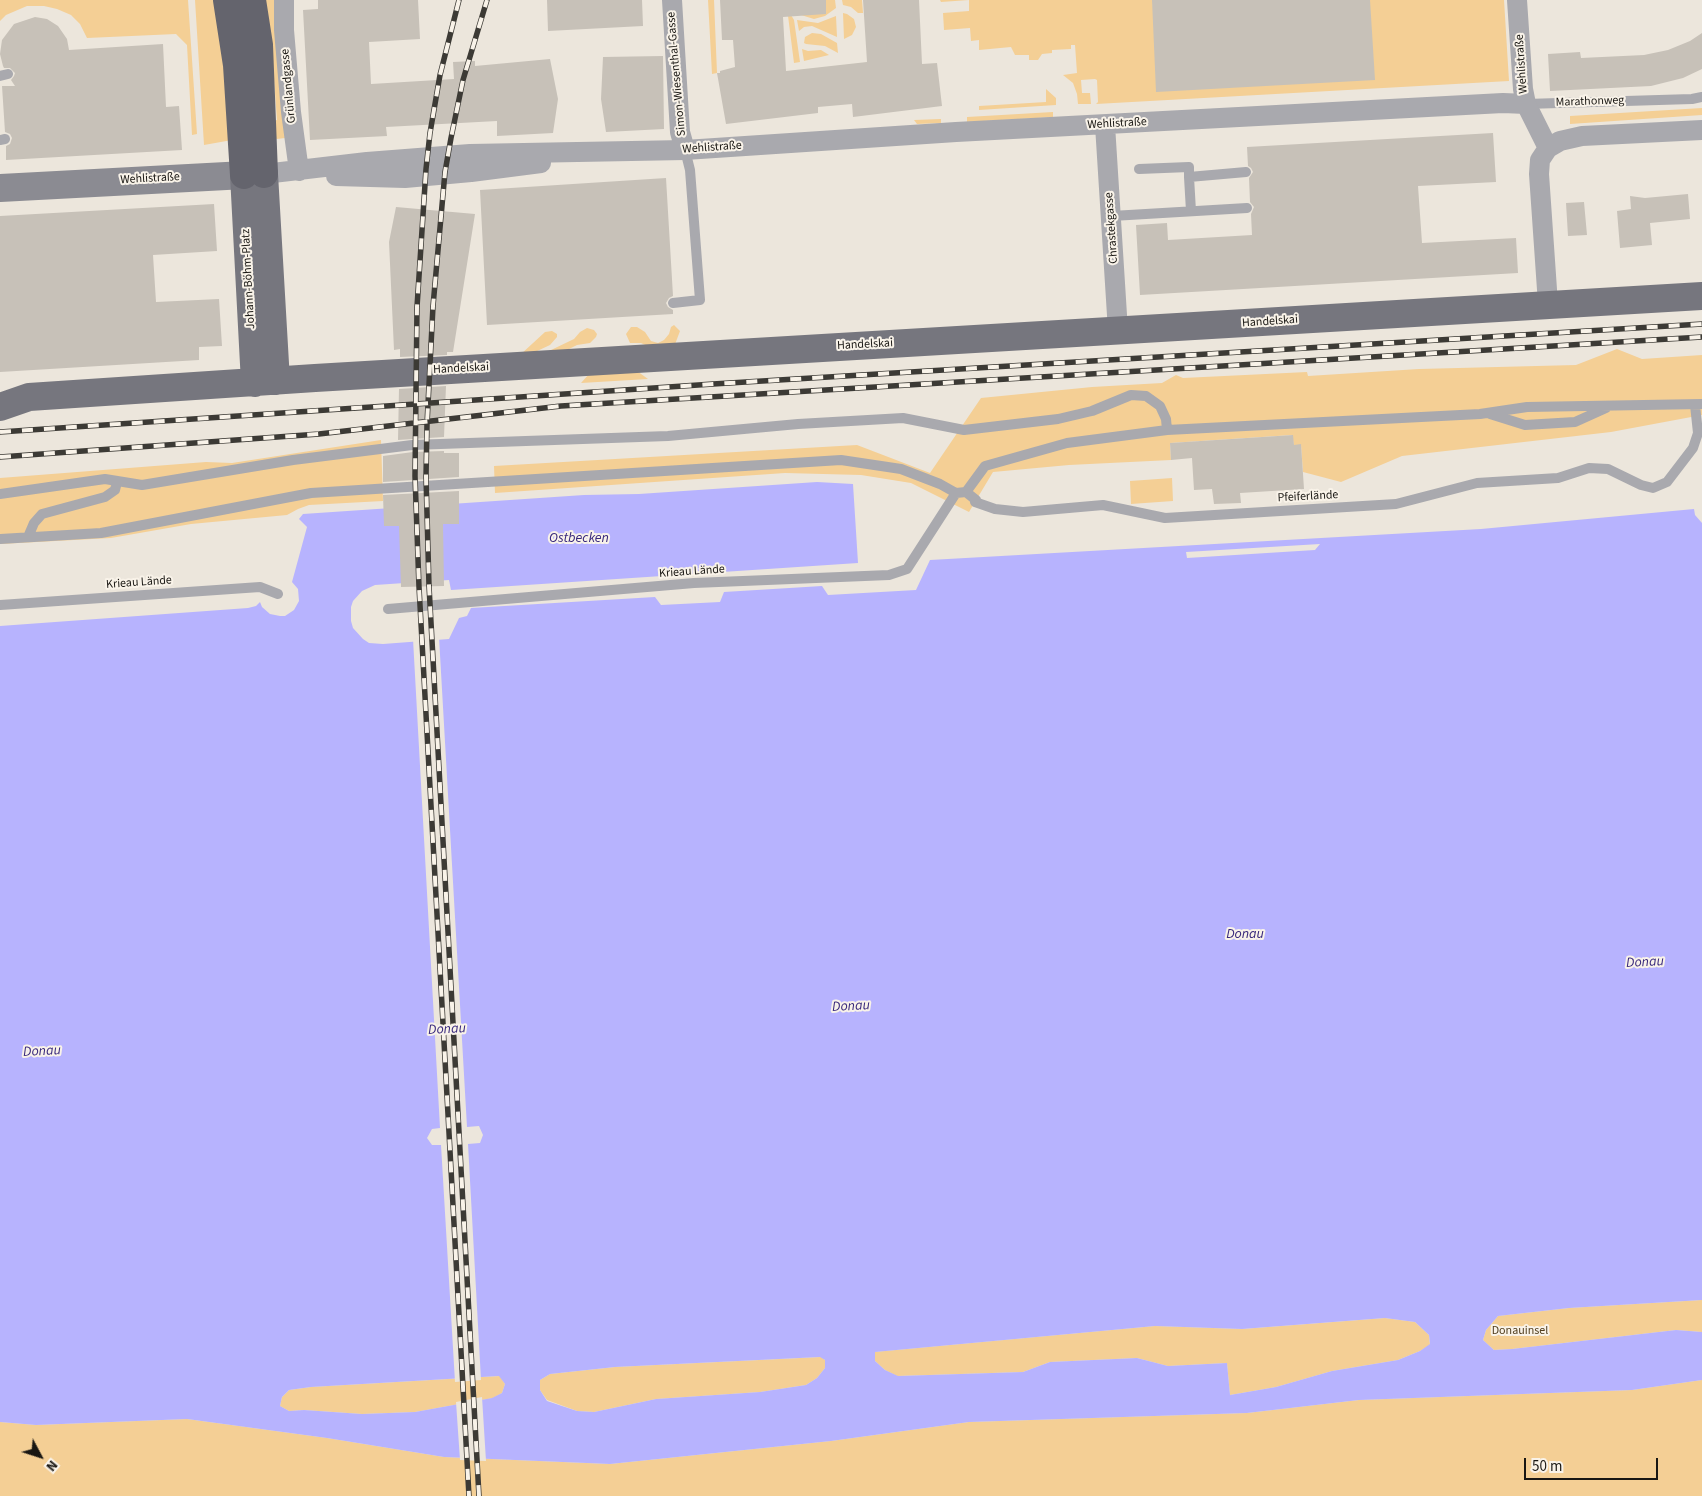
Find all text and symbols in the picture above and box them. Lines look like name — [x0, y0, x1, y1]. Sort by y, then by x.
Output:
street label: Simon-Wiesenthal-Gasse — [664, 11, 690, 137]
street label: Wehlistraße — [1513, 34, 1531, 94]
street label: Grünlandgasse — [279, 48, 299, 124]
street label: Marathonweg — [1555, 94, 1625, 110]
street label: Wehlistraße — [1087, 115, 1147, 133]
street label: Wehlistraße — [682, 139, 742, 157]
street label: Wehlistraße — [120, 170, 180, 188]
street label: Chrastekgasse — [1102, 192, 1122, 264]
street label: Johann-Böhm-Platz — [239, 229, 259, 329]
street label: Handelskai — [1242, 313, 1298, 331]
street label: Handelskai — [837, 336, 893, 354]
street label: Handelskai — [433, 360, 489, 378]
street label: Pfeiferlände — [1277, 488, 1339, 506]
water label: Ostbecken — [549, 531, 609, 547]
street label: Krieau Lände — [659, 563, 725, 581]
street label: Krieau Lände — [106, 574, 172, 592]
water label: Donau — [1226, 927, 1264, 943]
water label: Donau — [1626, 954, 1664, 972]
water label: Donau — [832, 998, 870, 1016]
water label: Donau — [428, 1021, 466, 1039]
water label: Donau — [23, 1043, 61, 1061]
park label: Donauinsel — [1492, 1324, 1548, 1338]
north arrow — [15, 1431, 65, 1481]
scale bar — [1527, 1448, 1661, 1480]
text: N — [41, 1456, 62, 1476]
text: 50 m — [1532, 1456, 1562, 1477]

